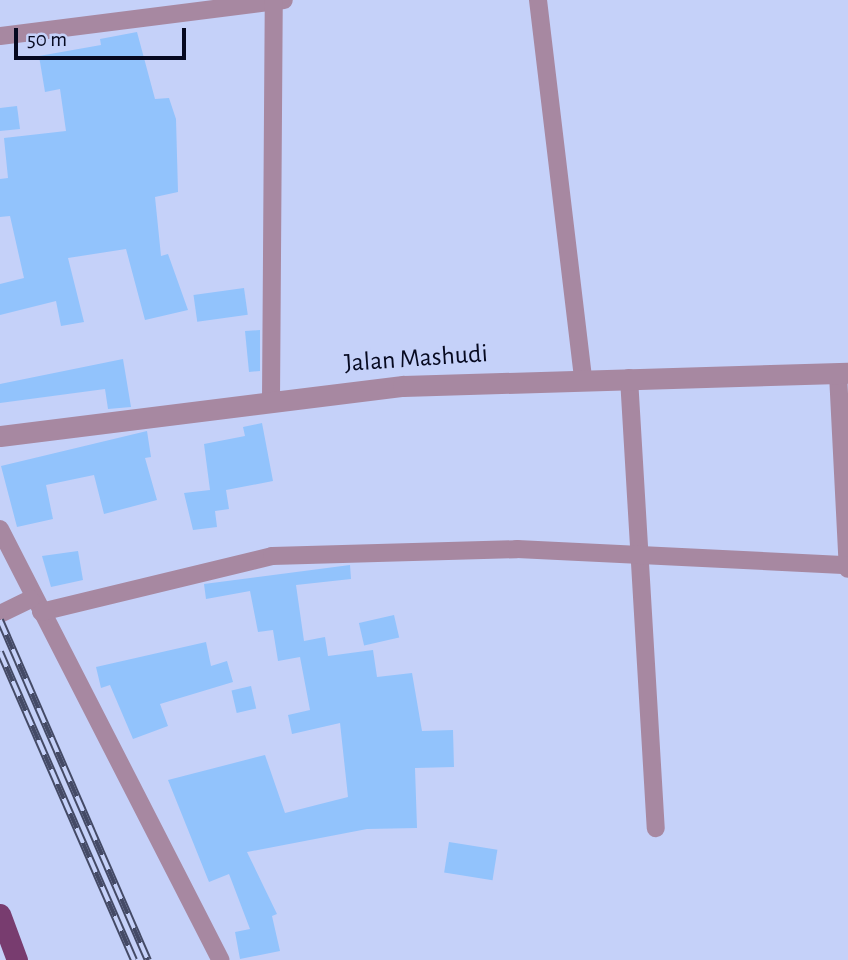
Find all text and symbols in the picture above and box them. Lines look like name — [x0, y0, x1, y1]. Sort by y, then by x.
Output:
scale bar — [18, 14, 189, 58]
text: 50 m — [27, 29, 67, 50]
street label: Jalan Mashudi — [343, 338, 489, 380]

